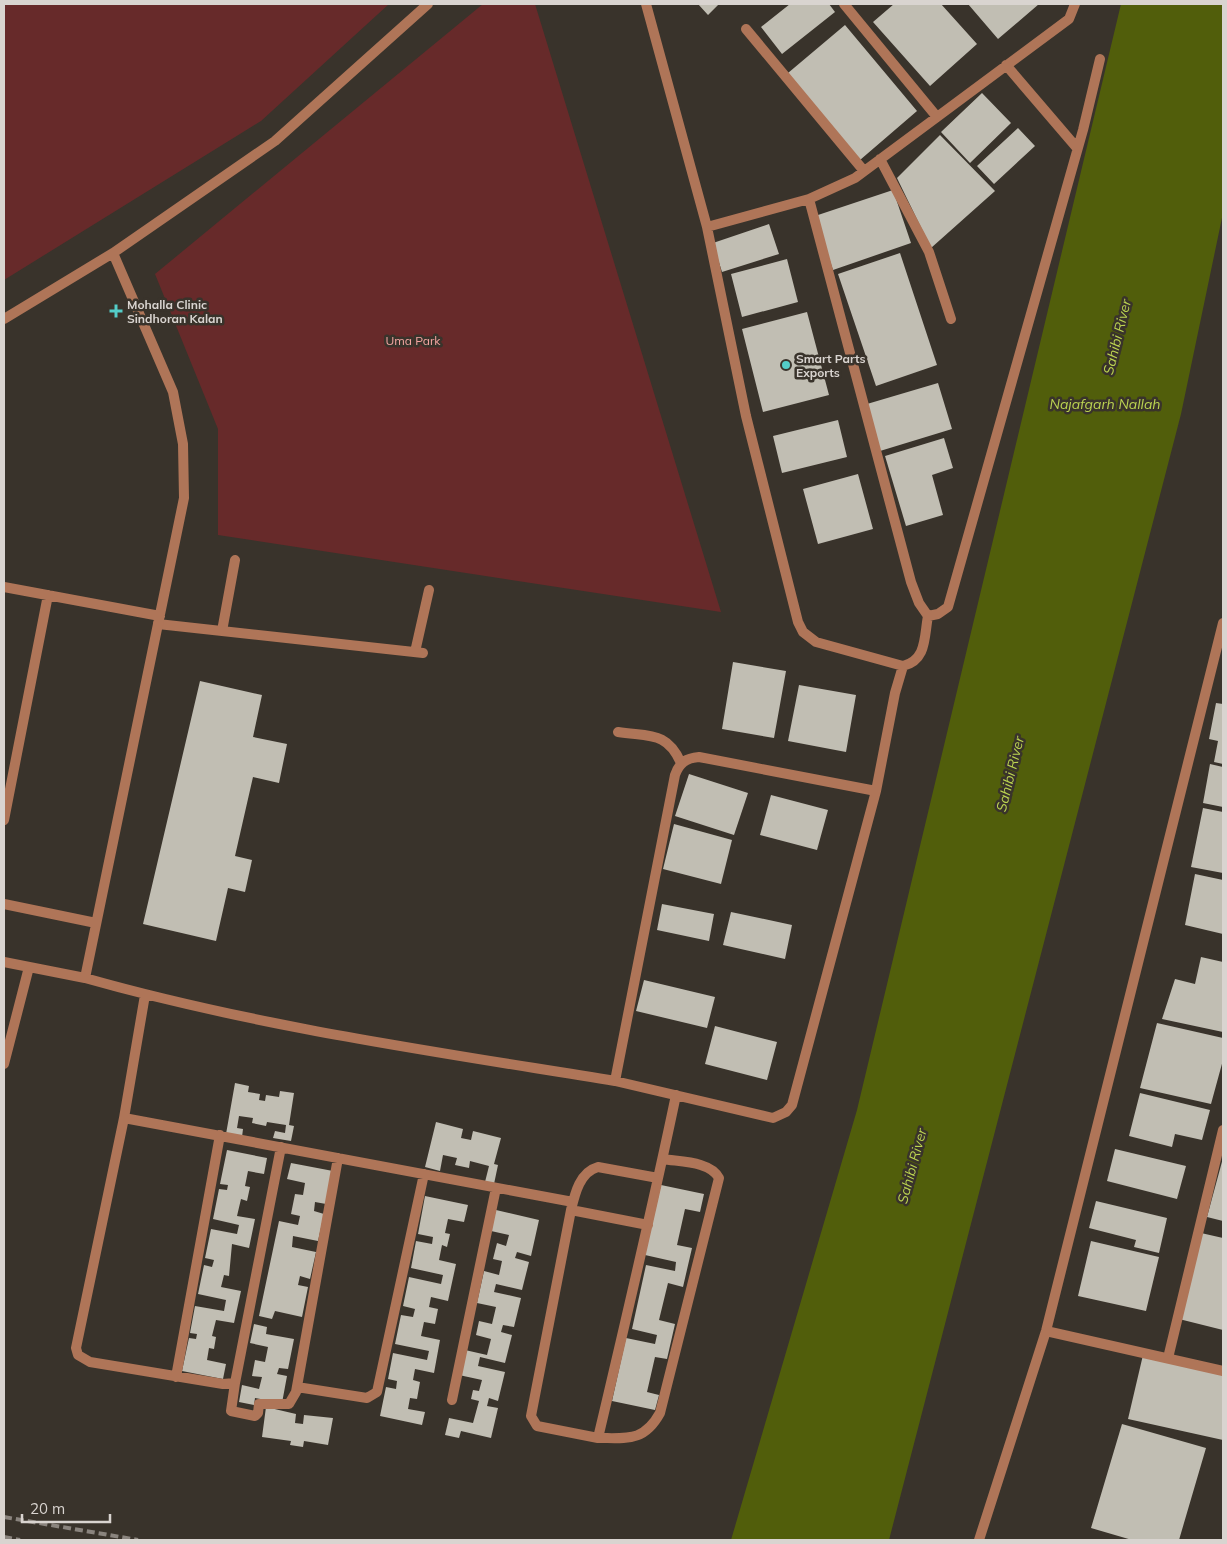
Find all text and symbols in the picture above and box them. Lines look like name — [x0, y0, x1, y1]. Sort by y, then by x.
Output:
place label: Mohalla Clinic Sindhoran Kalan — [127, 297, 223, 326]
water label: Sahibi River — [1099, 297, 1135, 377]
marker: Mohalla Clinic Sindhoran Kalan — [109, 304, 123, 318]
park label: Uma Park — [386, 333, 441, 348]
place label: Smart Parts Exports — [796, 351, 866, 380]
marker: Smart Parts Exports — [780, 359, 792, 371]
water label: Najafgarh Nallah — [1049, 395, 1161, 413]
water label: Sahibi River — [992, 734, 1028, 814]
water label: Sahibi River — [893, 1126, 931, 1206]
scale bar — [22, 1492, 110, 1524]
text: 20 m — [30, 1499, 65, 1518]

